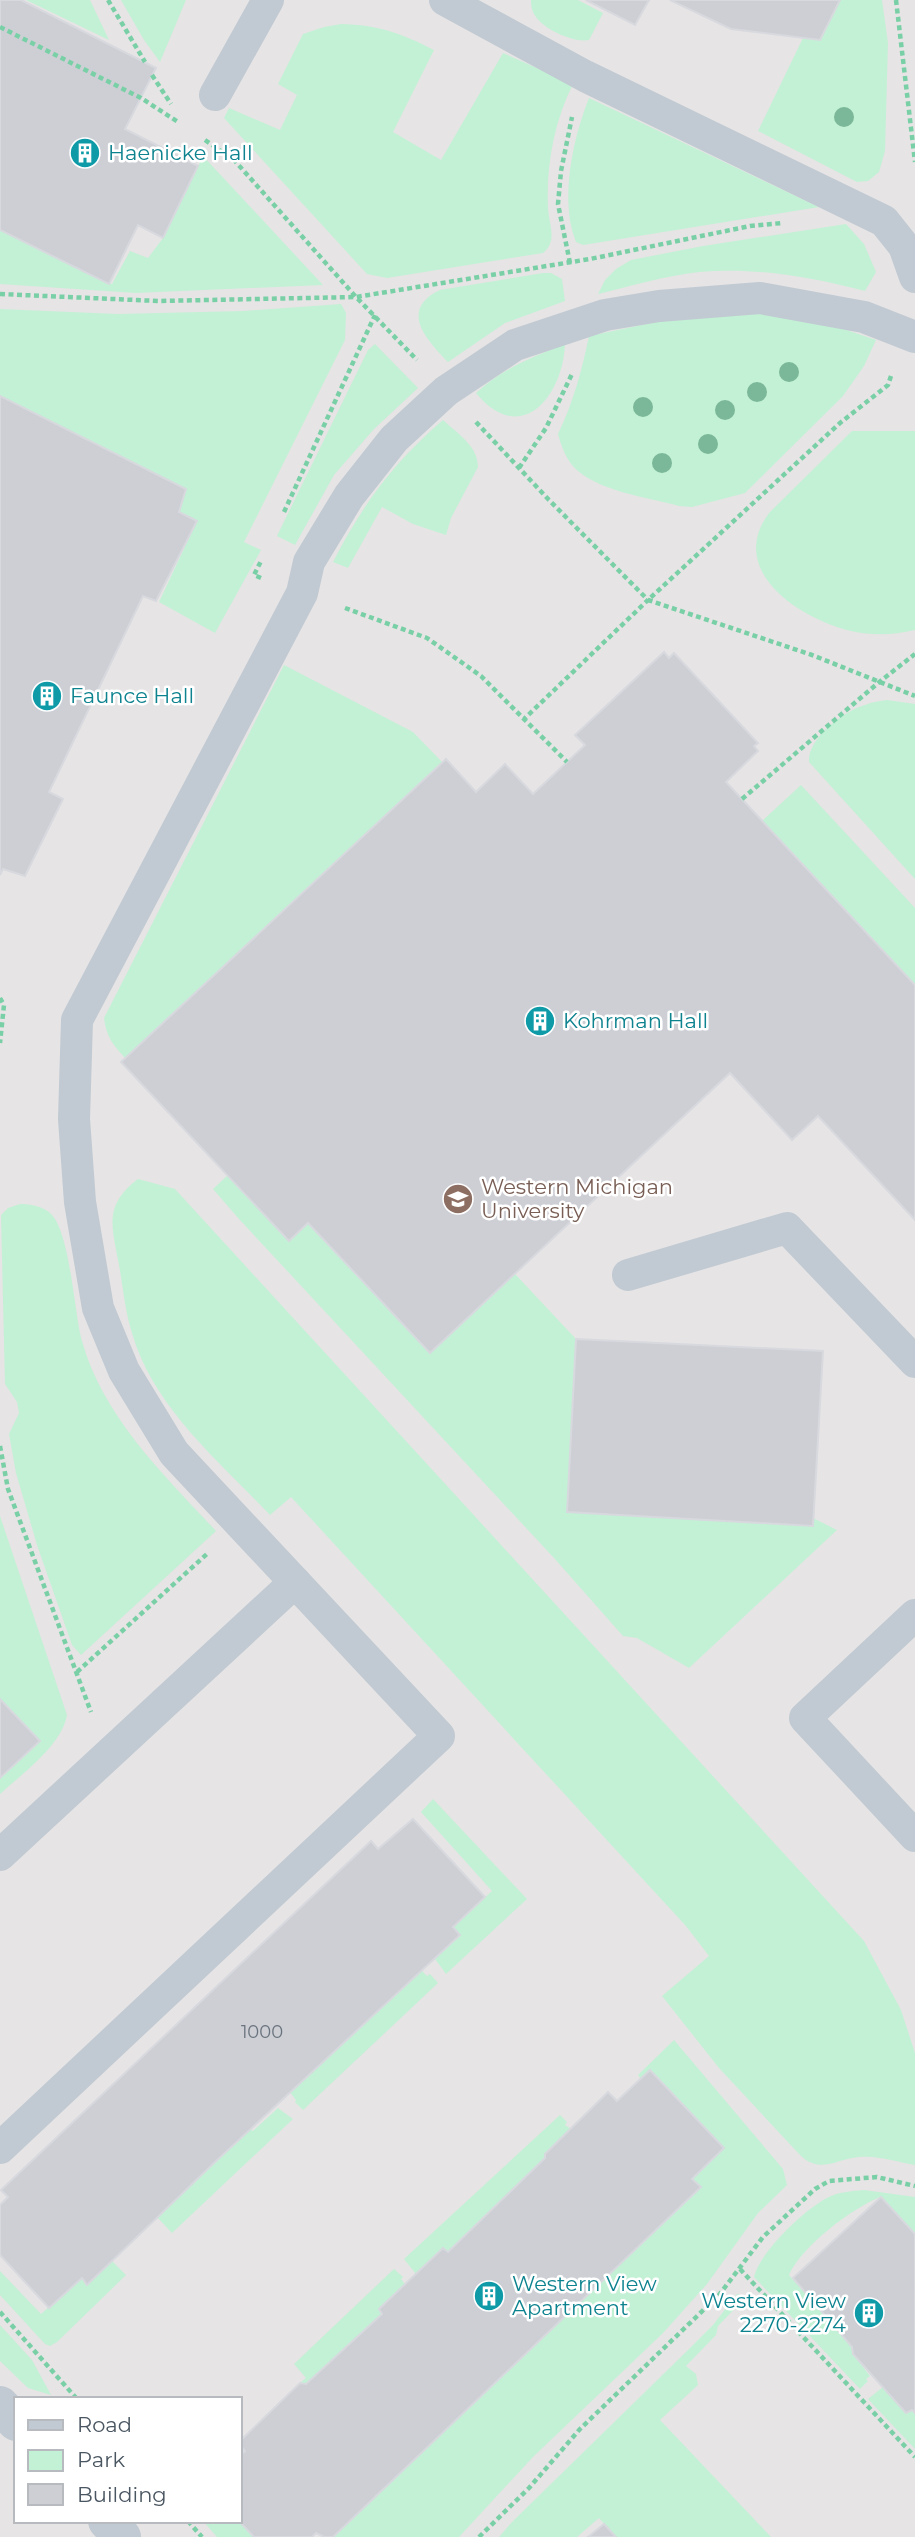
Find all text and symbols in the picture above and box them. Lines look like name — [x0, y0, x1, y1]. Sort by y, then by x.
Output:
building icon: Haenicke Hall — [68, 136, 102, 170]
place label: Haenicke Hall — [108, 140, 253, 165]
building icon: Faunce Hall — [30, 679, 64, 713]
place label: Faunce Hall — [70, 683, 194, 708]
building icon: Kohrman Hall — [523, 1004, 557, 1038]
place label: Kohrman Hall — [563, 1008, 708, 1033]
place label: Western Michigan University — [481, 1174, 673, 1223]
school or university icon: Western Michigan University — [441, 1182, 475, 1216]
house number: 1000 — [241, 2021, 283, 2043]
place label: Western View Apartment — [512, 2271, 657, 2320]
building icon: Western View Apartment — [472, 2279, 506, 2313]
place label: Western View 2270-2274 — [701, 2288, 847, 2337]
building icon: Western View 2270-2274 — [852, 2296, 886, 2330]
legend — [14, 2397, 242, 2523]
text: Road — [77, 2412, 132, 2437]
text: Park — [77, 2447, 125, 2472]
text: Building — [77, 2482, 167, 2507]

